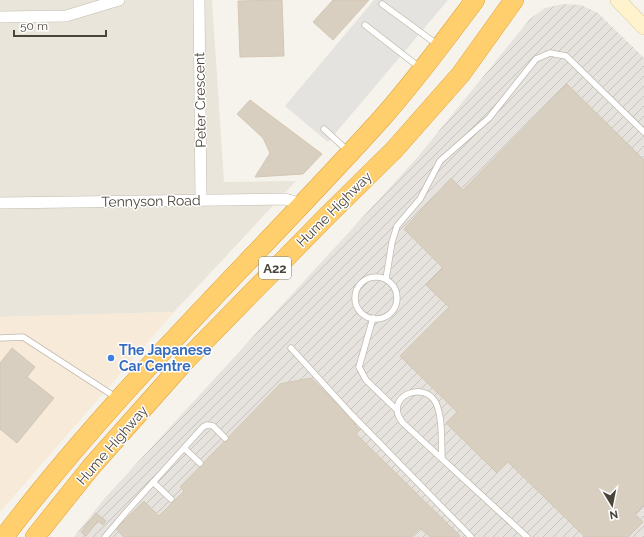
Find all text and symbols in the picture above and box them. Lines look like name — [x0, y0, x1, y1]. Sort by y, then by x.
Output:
scale bar — [14, 12, 106, 38]
text: 50 m — [20, 19, 48, 33]
street label: Peter Crescent — [191, 52, 209, 148]
street label: Hume Highway — [293, 168, 375, 250]
street label: Tennyson Road — [101, 192, 201, 210]
road number: A22 — [259, 257, 291, 279]
place label: The Japanese Car Centre — [119, 342, 212, 374]
marker: The Japanese Car Centre — [106, 353, 116, 363]
street label: Hume Highway — [73, 402, 151, 488]
north arrow — [592, 485, 632, 525]
text: N — [608, 507, 619, 521]

